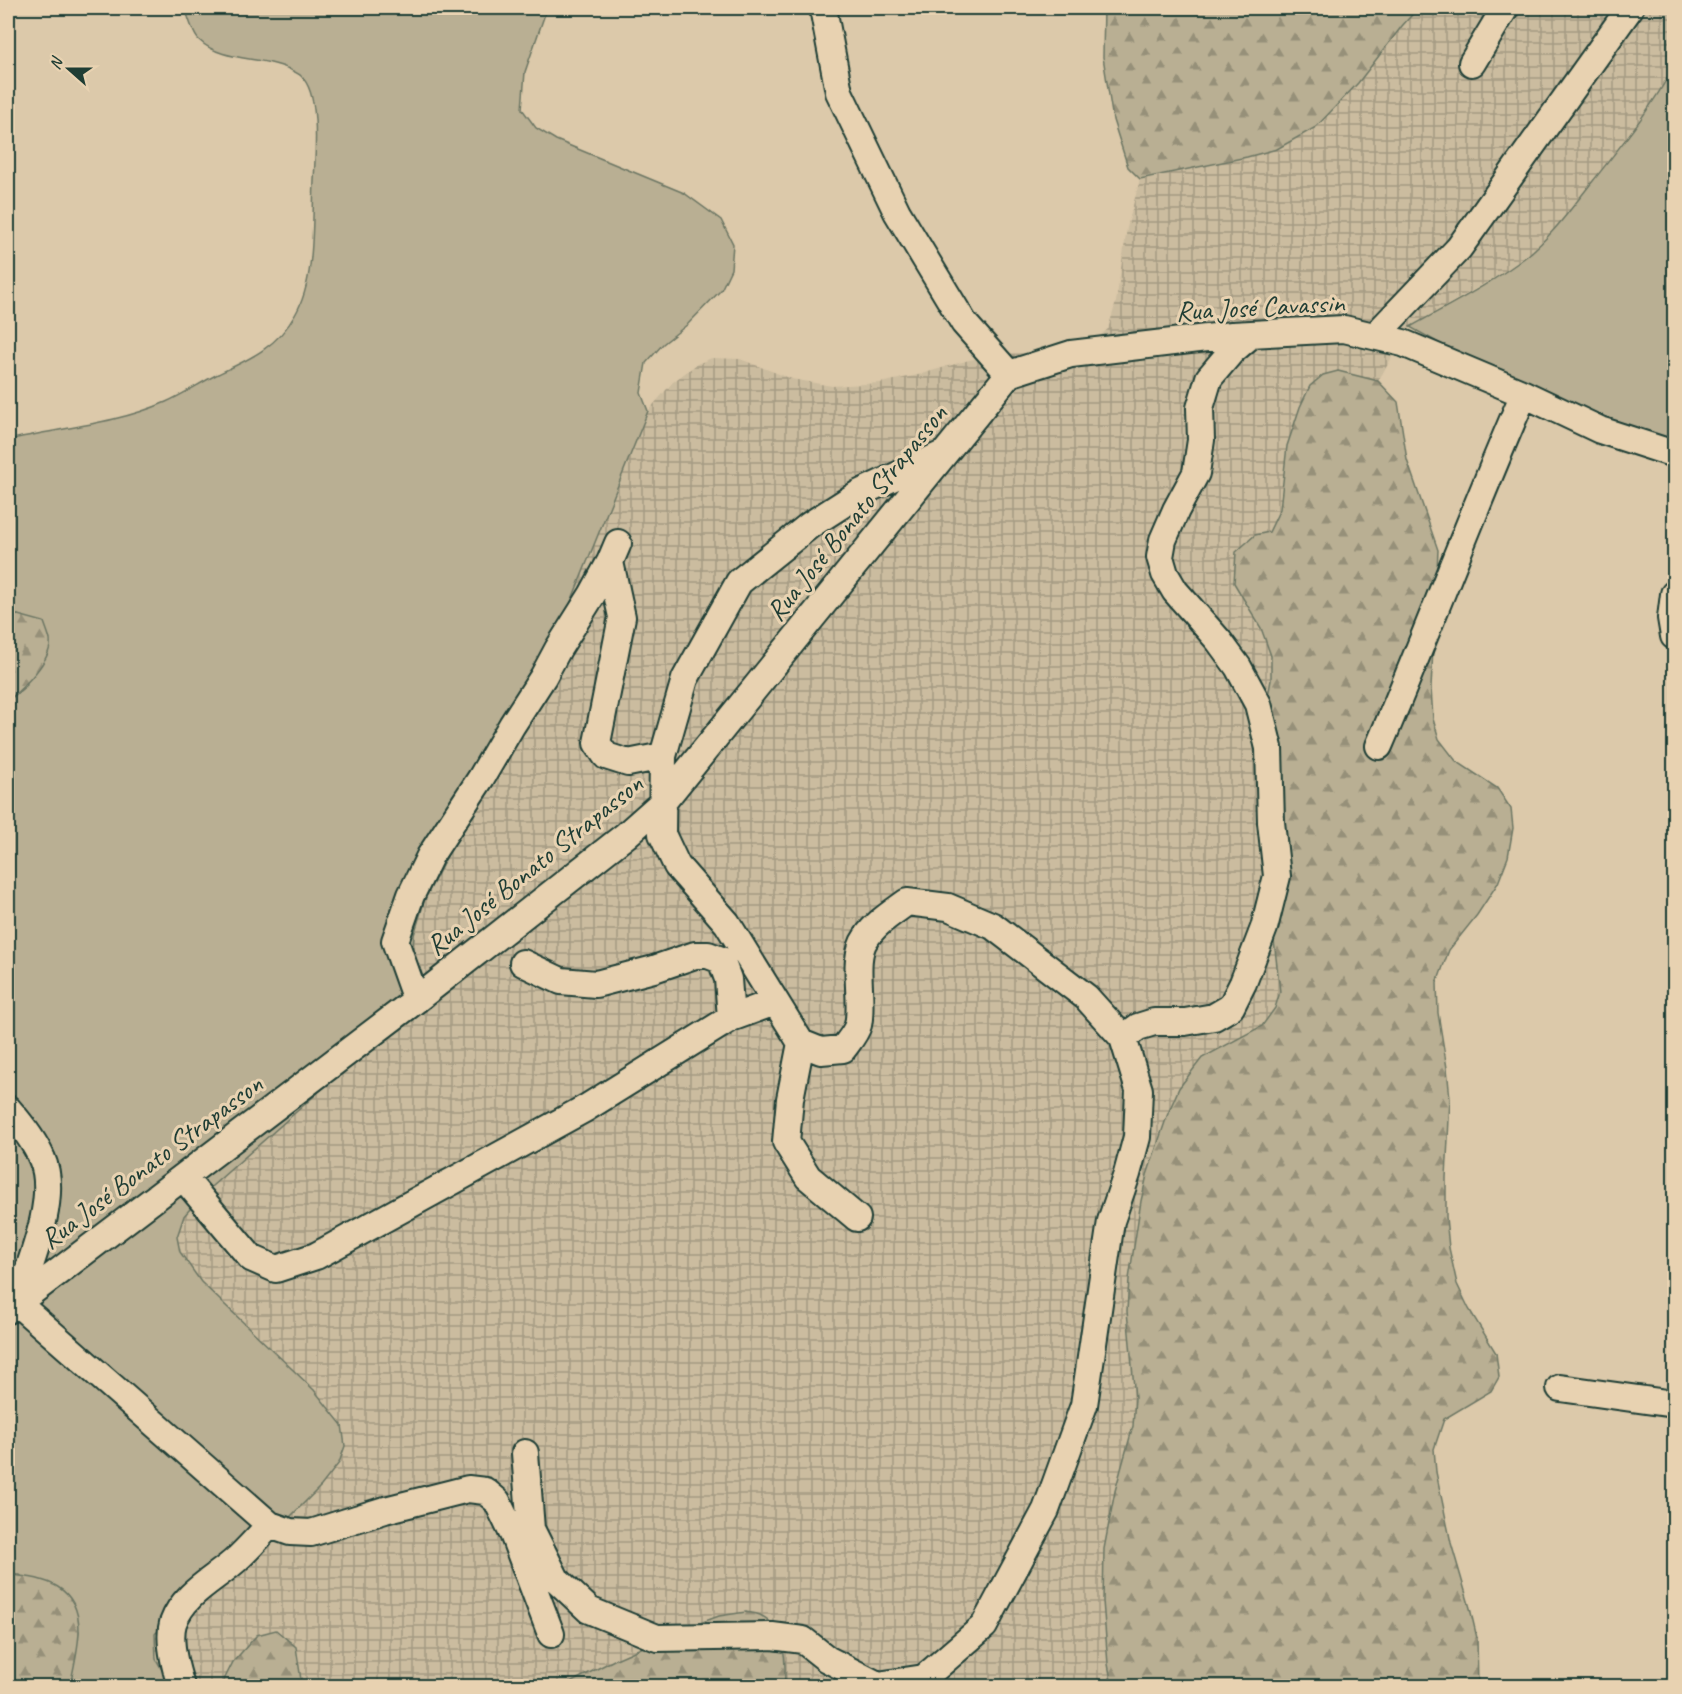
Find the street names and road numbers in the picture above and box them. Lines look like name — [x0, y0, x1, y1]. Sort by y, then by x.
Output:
street label: Rua José Cavassin — [1175, 285, 1347, 328]
street label: Rua José Bonato Strapasson — [758, 396, 955, 628]
street label: Rua José Bonato Strapasson — [419, 766, 650, 963]
street label: Rua José Bonato Strapasson — [33, 1066, 270, 1256]

